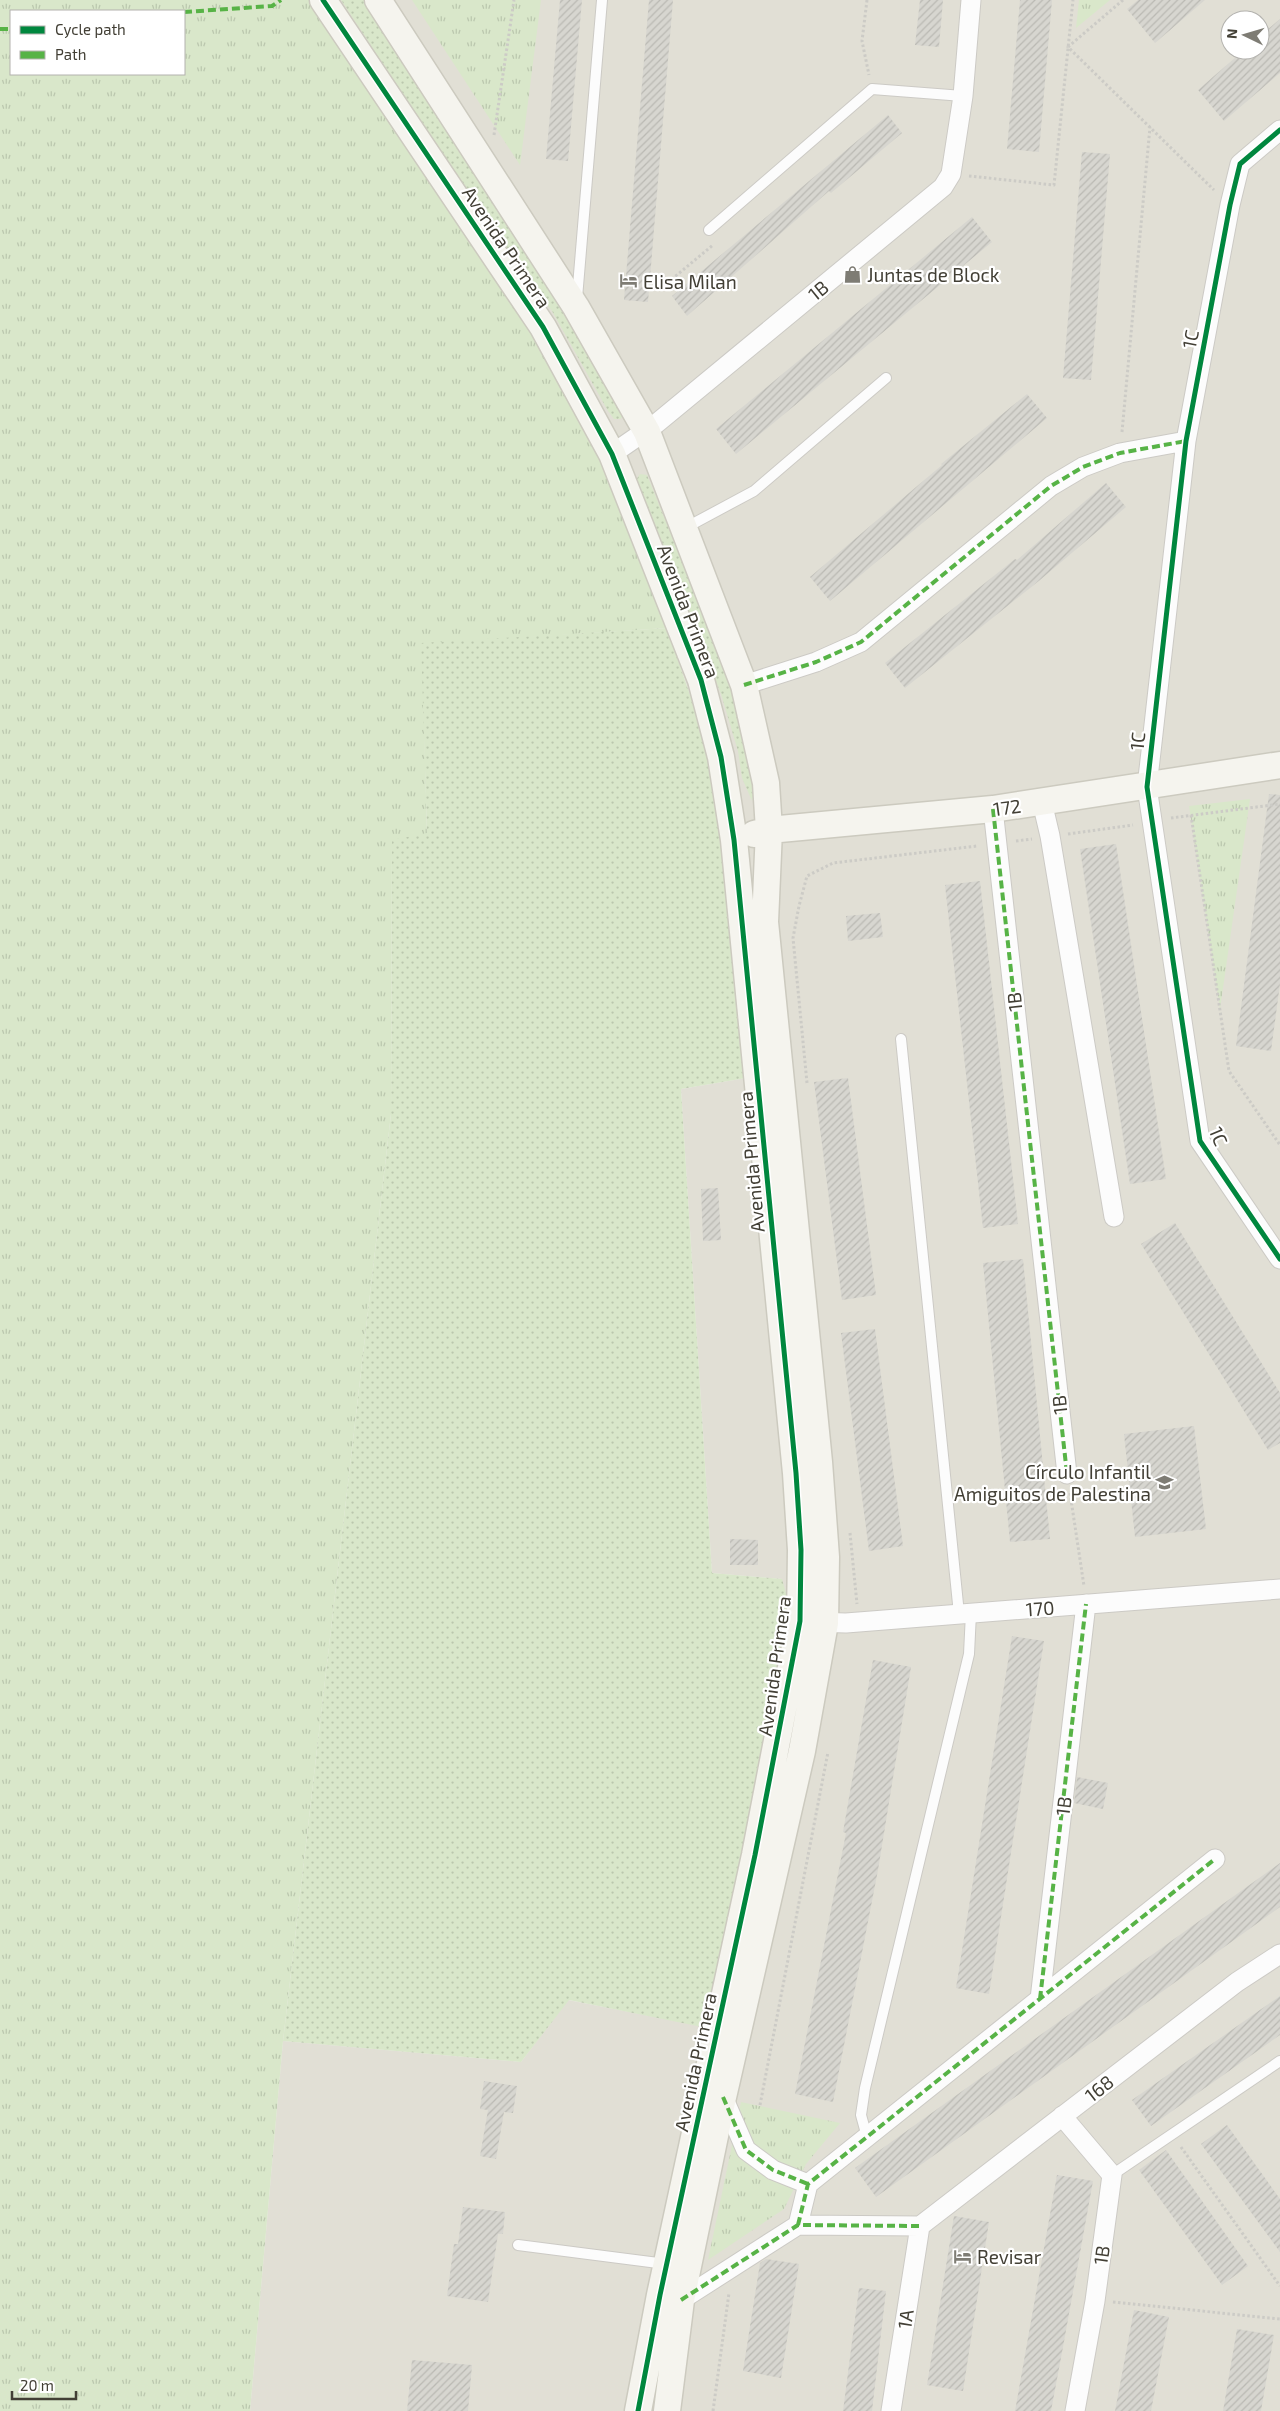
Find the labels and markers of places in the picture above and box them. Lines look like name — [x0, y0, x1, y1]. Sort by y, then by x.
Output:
place label: Juntas de Block — [867, 263, 1000, 286]
shop icon: Juntas de Block — [843, 264, 863, 284]
place label: Elisa Milan — [643, 270, 737, 293]
hotel icon: Elisa Milan — [619, 271, 639, 291]
place label: Círculo Infantil Amiguitos de Palestina — [954, 1460, 1151, 1505]
school or university icon: Círculo Infantil Amiguitos de Palestina — [1155, 1472, 1175, 1492]
place label: Revisar — [977, 2245, 1042, 2268]
hotel icon: Revisar — [953, 2246, 973, 2266]

